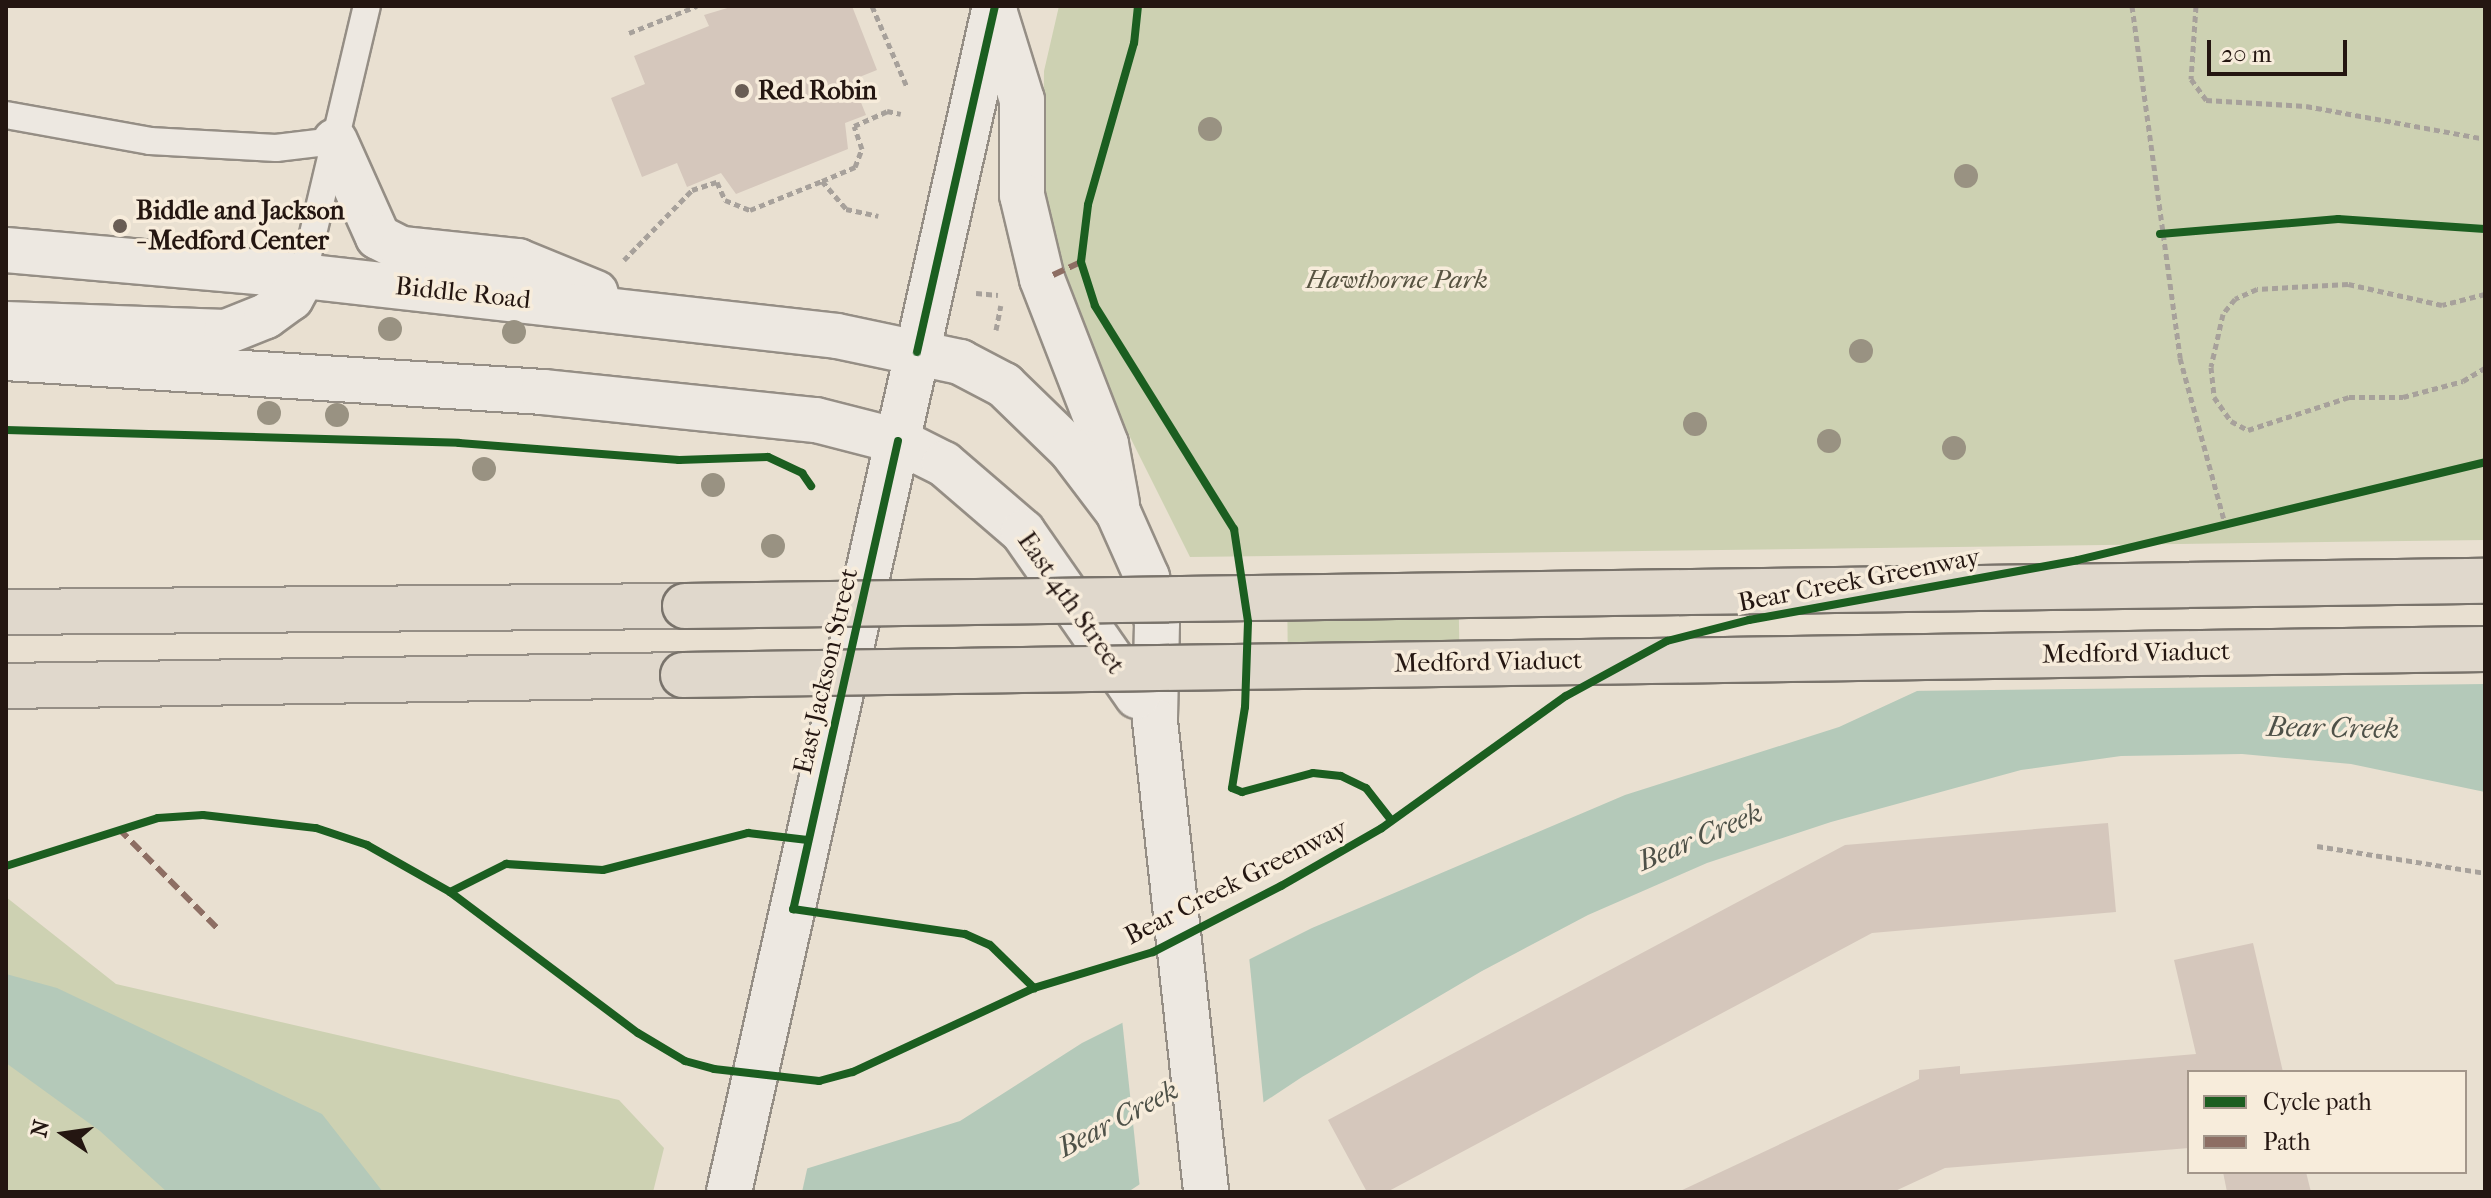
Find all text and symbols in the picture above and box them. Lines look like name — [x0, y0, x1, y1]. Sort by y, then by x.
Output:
scale bar — [2211, 24, 2351, 74]
text: 20 m — [2221, 40, 2272, 68]
place label: Red Robin — [758, 75, 877, 107]
marker: Red Robin — [733, 82, 751, 100]
place label: Biddle and Jackson - Medford Center — [136, 195, 345, 256]
marker: Biddle and Jackson - Medford Center — [111, 217, 129, 235]
park label: Hawthorne Park — [1306, 264, 1488, 296]
street label: Biddle Road — [394, 270, 532, 316]
street label: East 4th Street — [1011, 526, 1131, 680]
street label: Bear Creek Greenway — [1736, 541, 1982, 619]
street label: East Jackson Street — [787, 565, 865, 777]
street label: Medford Viaduct — [2042, 636, 2230, 670]
street label: Medford Viaduct — [1394, 645, 1582, 679]
water label: Bear Creek — [2267, 710, 2399, 746]
water label: Bear Creek — [1633, 796, 1767, 878]
street label: Bear Creek Greenway — [1120, 812, 1352, 952]
legend — [2187, 1070, 2467, 1174]
water label: Bear Creek — [1052, 1073, 1184, 1165]
text: Cycle path — [2263, 1088, 2372, 1116]
north arrow — [24, 1094, 104, 1174]
text: N — [26, 1118, 55, 1140]
text: Path — [2263, 1128, 2310, 1156]

